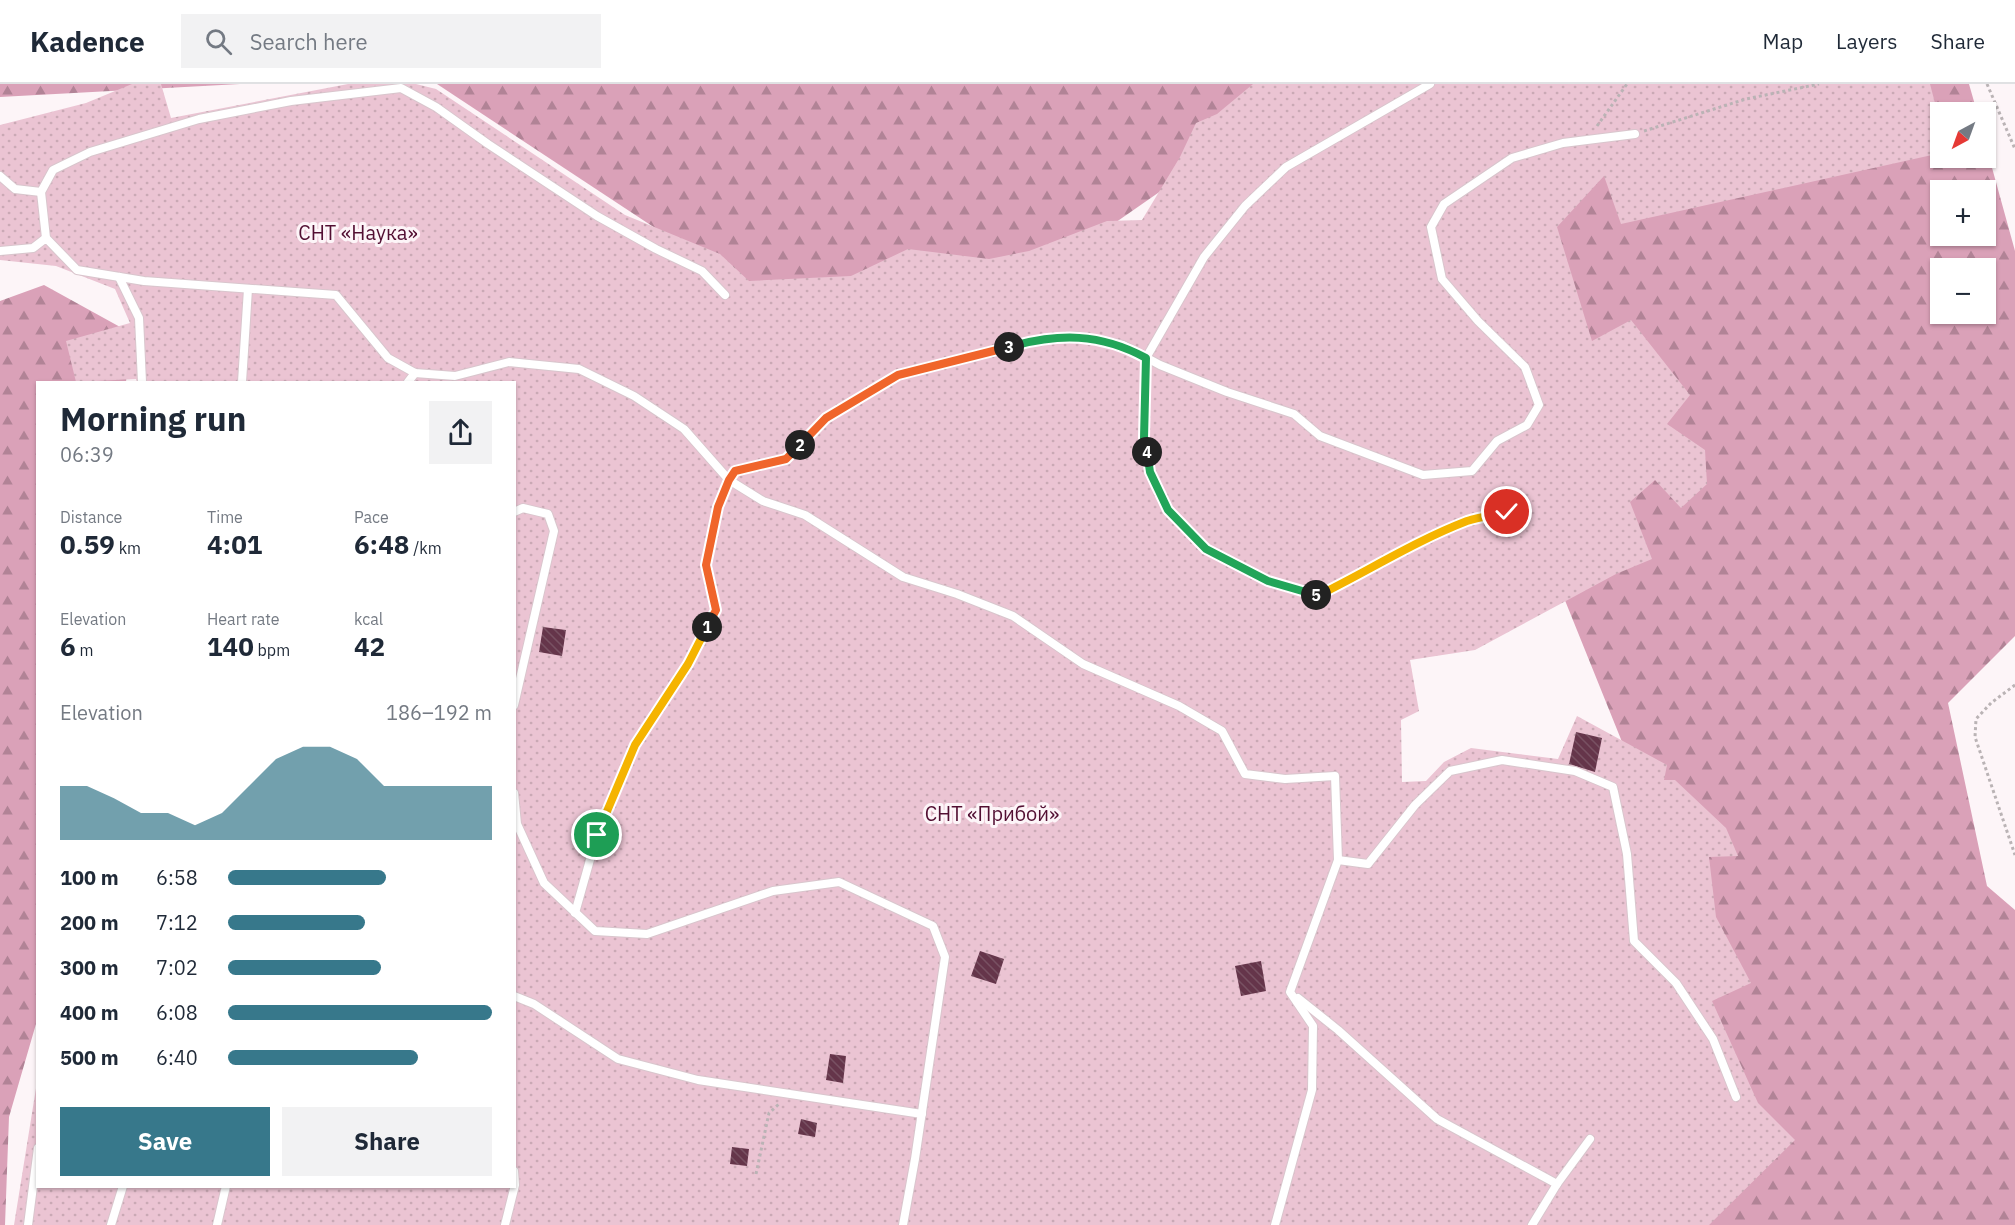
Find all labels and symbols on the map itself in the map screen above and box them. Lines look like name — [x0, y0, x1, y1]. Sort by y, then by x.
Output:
north arrow — [1930, 102, 1996, 168]
park label: СНТ «Наука» — [298, 219, 418, 246]
pin: 3 — [994, 332, 1024, 362]
pin: 2 — [785, 430, 815, 460]
pin: 4 — [1132, 437, 1162, 467]
pin — [1481, 486, 1532, 537]
pin: 5 — [1301, 580, 1331, 610]
pin: 1 — [692, 612, 722, 642]
park label: СНТ «Прибой» — [925, 800, 1059, 827]
pin — [571, 809, 622, 860]

